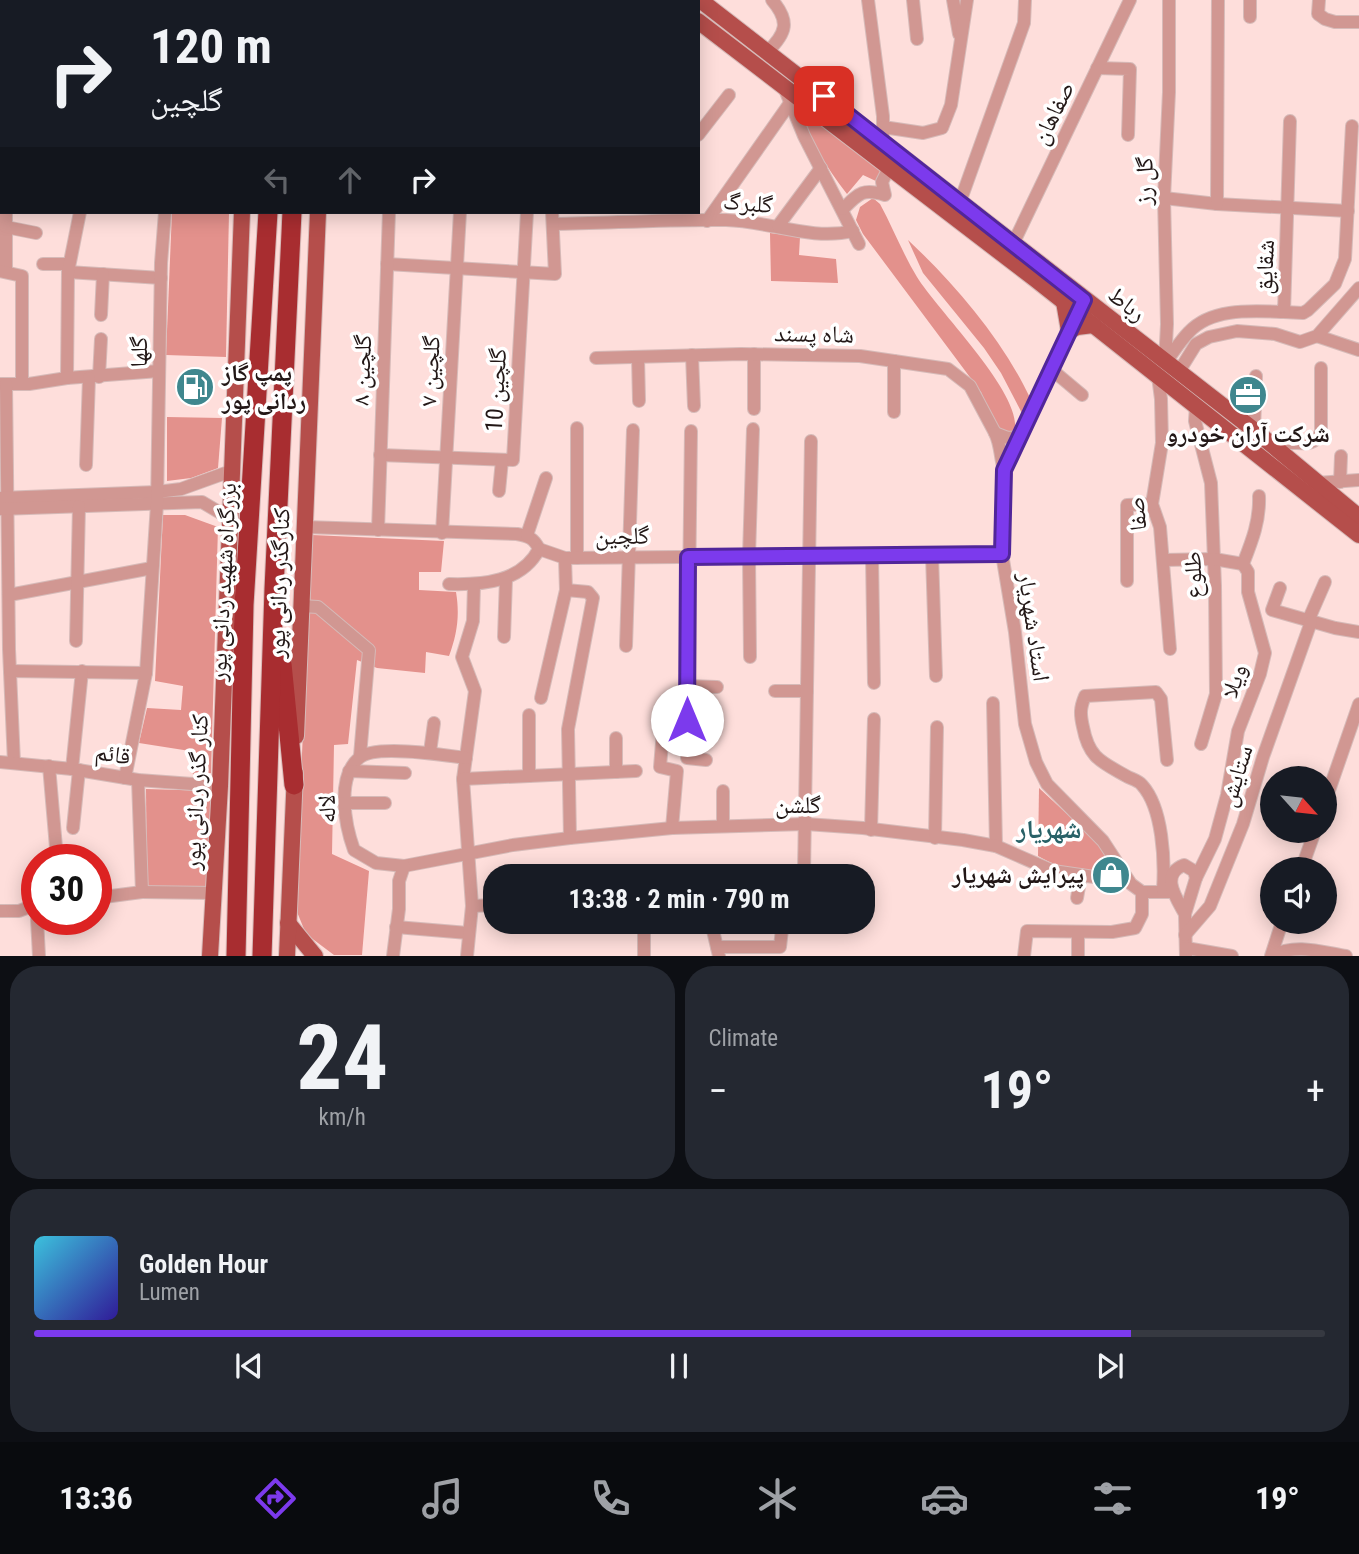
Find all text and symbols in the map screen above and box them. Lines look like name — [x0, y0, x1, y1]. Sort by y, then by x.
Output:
text: 120 m — [150, 18, 272, 75]
icon: right — [35, 28, 126, 119]
pin — [794, 66, 854, 126]
icon: arrive — [805, 77, 843, 115]
street label: صفاهان — [1026, 77, 1080, 149]
text: گلچین — [150, 81, 223, 119]
street label: گل رز — [1129, 156, 1159, 207]
icon: left — [258, 161, 296, 199]
icon: ahead — [331, 161, 369, 199]
icon: right — [404, 161, 442, 199]
street label: گلبرگ — [722, 187, 774, 219]
street label: شقایق — [1250, 239, 1280, 295]
street label: رباط — [1102, 281, 1152, 327]
street label: شاه پسند — [774, 319, 854, 349]
street label: گلچین ۸ — [347, 334, 377, 406]
street label: گلچین ۷ — [414, 335, 446, 407]
street label: گلها — [125, 336, 153, 368]
street label: گلچین 10 — [480, 347, 512, 433]
place label: پمپ گاز ردانی پور — [221, 359, 306, 415]
fuel station icon: پمپ گاز ردانی پور — [174, 366, 216, 408]
office icon: شرکت آران خودرو — [1227, 374, 1269, 416]
place label: شرکت آران خودرو — [1166, 420, 1330, 448]
street label: بزرگراه شهید ردانی پور — [204, 482, 242, 683]
street label: صفا — [1122, 496, 1152, 532]
street label: کنارگذر ردانی پور — [262, 507, 296, 660]
street label: گلچین — [595, 522, 650, 550]
street label: طلوع — [1179, 551, 1208, 599]
street label: استاد شهریار — [1012, 570, 1056, 683]
street label: ویلا — [1215, 660, 1253, 702]
position arrow — [650, 683, 724, 757]
street label: کنار گذر ردانی پور — [178, 713, 214, 872]
street label: قائم — [93, 737, 133, 773]
street label: ستایش — [1213, 742, 1259, 810]
north arrow — [1260, 766, 1337, 844]
map controls — [1260, 766, 1337, 934]
street label: گلشن — [775, 791, 821, 819]
street label: لاله — [313, 795, 341, 823]
district label: شهریار — [1015, 814, 1082, 844]
speed limit sign: 30 — [21, 844, 112, 935]
shop icon: پیرایش شهریار — [1090, 854, 1132, 896]
button: sound — [1260, 857, 1337, 934]
place label: پیرایش شهریار — [951, 861, 1084, 889]
text: 13:38 · 2 min · 790 m — [569, 884, 789, 914]
text: 24 — [296, 1005, 388, 1111]
text: Climate — [709, 1025, 778, 1052]
text: 19° — [980, 1060, 1053, 1121]
text: − — [709, 1069, 728, 1113]
text: + — [1306, 1069, 1325, 1113]
text: km/h — [319, 1104, 366, 1131]
text: Golden Hour — [139, 1249, 268, 1279]
text: Lumen — [139, 1279, 200, 1306]
icon: previous — [230, 1347, 268, 1385]
icon: pause — [660, 1347, 698, 1385]
icon: next — [1091, 1347, 1129, 1385]
icon: directions — [251, 1474, 300, 1523]
icon: music — [418, 1474, 467, 1523]
icon: phone — [586, 1474, 635, 1523]
icon: climate — [753, 1474, 802, 1523]
icon: car — [920, 1474, 969, 1523]
icon: filters — [1088, 1474, 1137, 1523]
text: 13:36 — [59, 1479, 133, 1517]
text: 19° — [1255, 1479, 1300, 1517]

